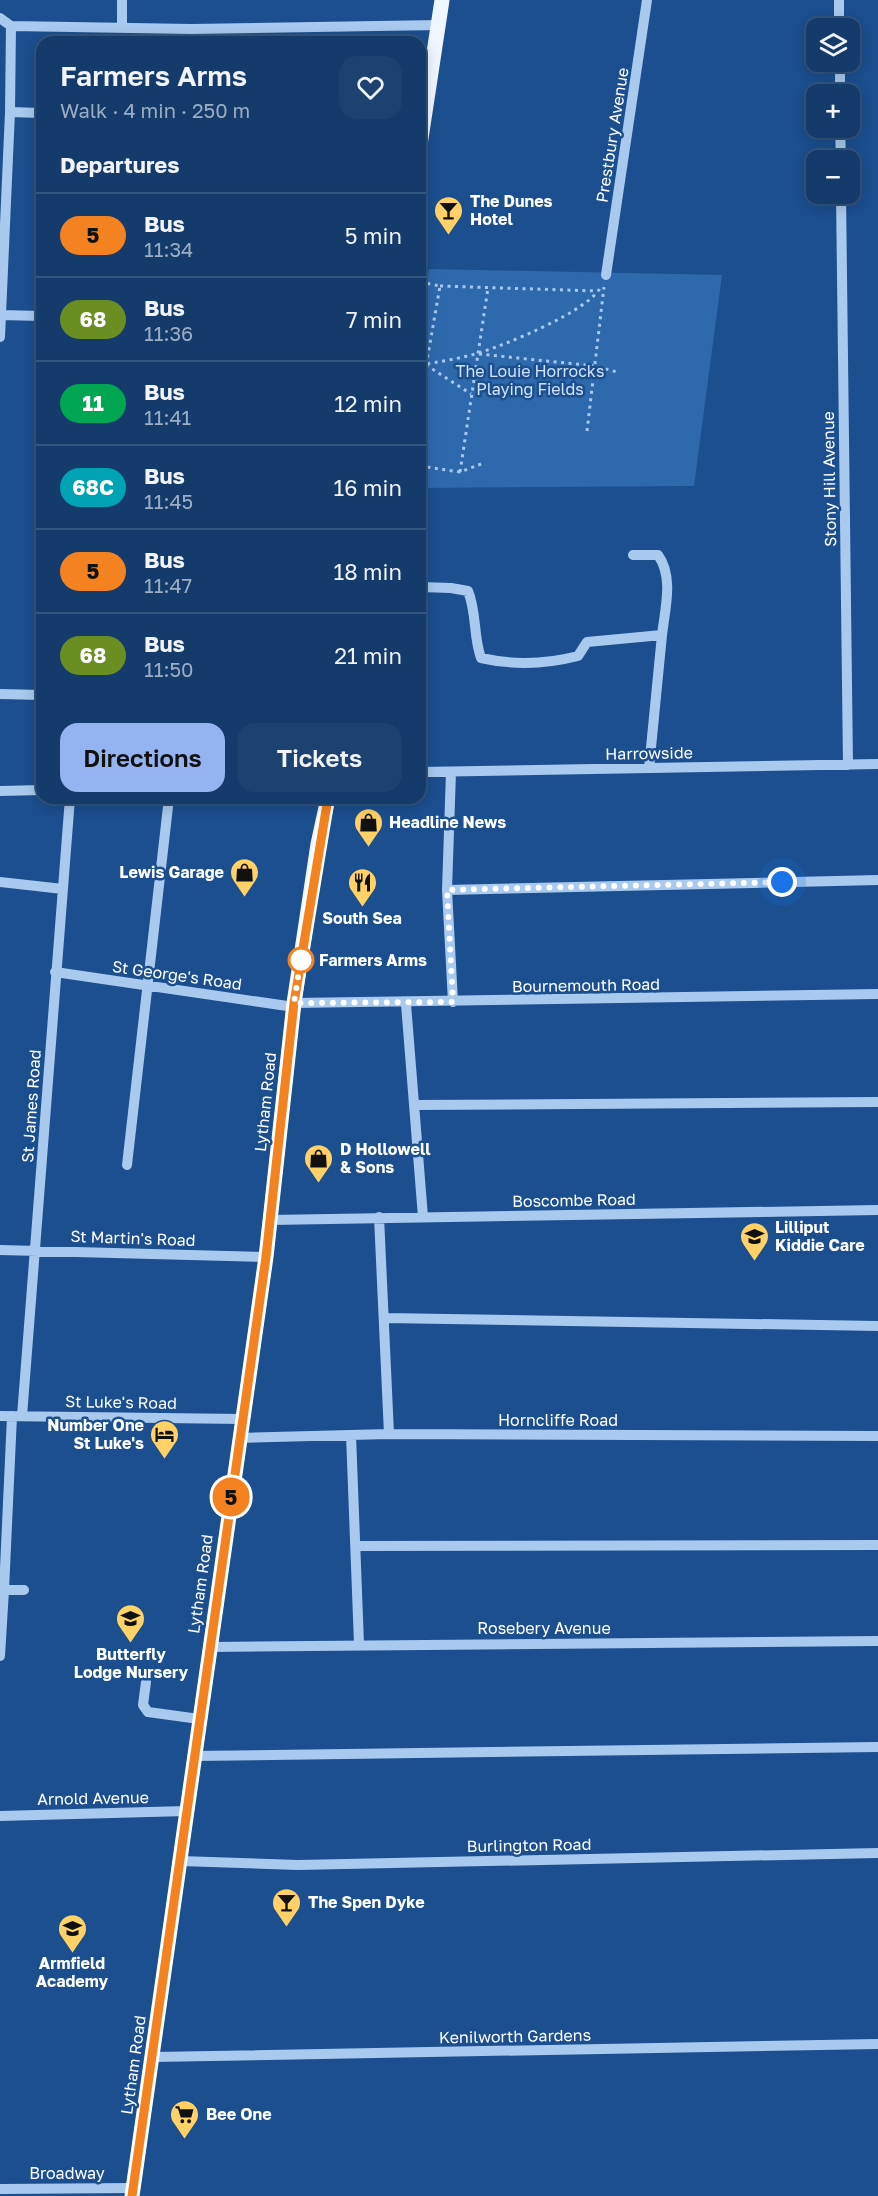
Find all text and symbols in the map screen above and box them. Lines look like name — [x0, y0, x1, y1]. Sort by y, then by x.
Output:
map controls — [806, 18, 860, 204]
button: layers — [806, 18, 860, 72]
button: heart — [339, 56, 402, 119]
text: Farmers Arms — [60, 59, 247, 92]
street label: Prestbury Avenue — [591, 66, 633, 204]
button: + — [806, 84, 860, 138]
text: Walk · 4 min · 250 m — [60, 98, 250, 122]
button: − — [806, 150, 860, 204]
text: Departures — [60, 151, 179, 178]
place label: The Dunes Hotel — [470, 191, 553, 229]
bar icon: The Dunes Hotel — [433, 194, 465, 236]
text: Bus — [144, 210, 185, 237]
text: 5 — [87, 222, 99, 248]
text: 5 min — [345, 222, 402, 249]
text: 11:34 — [144, 237, 193, 261]
text: Bus — [144, 294, 185, 321]
text: 68 — [80, 306, 106, 332]
text: 7 min — [346, 306, 402, 333]
text: 11:36 — [144, 321, 193, 345]
park label: The Louie Horrocks Playing Fields — [456, 361, 604, 399]
text: Bus — [144, 378, 185, 405]
text: 11 — [82, 390, 104, 416]
text: 12 min — [334, 390, 402, 417]
text: 11:41 — [144, 405, 191, 429]
street label: Stony Hill Avenue — [818, 411, 840, 547]
text: Bus — [144, 462, 185, 489]
text: 68C — [72, 474, 114, 500]
text: 16 min — [334, 474, 402, 501]
text: 11:45 — [144, 489, 193, 513]
text: Bus — [144, 546, 185, 573]
text: 5 — [87, 558, 99, 584]
text: 18 min — [334, 558, 402, 585]
text: 11:47 — [144, 573, 192, 597]
text: Bus — [144, 630, 185, 657]
text: 68 — [80, 642, 106, 668]
text: 21 min — [334, 642, 402, 669]
text: 11:50 — [144, 657, 193, 681]
button: Directions — [60, 723, 225, 792]
button: Tickets — [237, 723, 402, 792]
street label: Harrowside — [605, 742, 693, 764]
shop icon: Headline News — [352, 806, 384, 848]
place label: Headline News — [389, 812, 506, 832]
shop icon: Lewis Garage — [229, 856, 261, 898]
place label: Lewis Garage — [119, 862, 224, 882]
restaurant icon: South Sea — [346, 866, 378, 908]
your location — [767, 867, 797, 897]
place label: South Sea — [322, 908, 402, 928]
marker: Farmers Arms — [288, 947, 314, 973]
place label: Farmers Arms — [319, 950, 427, 970]
street label: St George's Road — [111, 956, 243, 994]
street label: Bournemouth Road — [512, 974, 660, 996]
street label: St James Road — [17, 1049, 45, 1163]
street label: Lytham Road — [250, 1051, 280, 1153]
place label: D Hollowell & Sons — [340, 1139, 431, 1177]
shop icon: D Hollowell & Sons — [303, 1142, 335, 1184]
street label: Boscombe Road — [512, 1189, 636, 1211]
place label: Lilliput Kiddie Care — [775, 1217, 865, 1255]
school or university icon: Lilliput Kiddie Care — [738, 1220, 770, 1262]
street label: St Martin's Road — [70, 1226, 196, 1250]
street label: St Luke's Road — [65, 1391, 177, 1413]
street label: Horncliffe Road — [498, 1410, 618, 1430]
place label: Number One St Luke's — [47, 1415, 144, 1453]
hotel icon: Number One St Luke's — [149, 1418, 181, 1460]
line badge: 5 — [212, 1478, 250, 1516]
text: 5 — [225, 1484, 237, 1510]
street label: Lytham Road — [183, 1533, 217, 1635]
school or university icon: Butterfly Lodge Nursery — [115, 1602, 147, 1644]
street label: Rosebery Avenue — [477, 1618, 611, 1638]
place label: Butterfly Lodge Nursery — [74, 1644, 189, 1682]
street label: Arnold Avenue — [37, 1787, 149, 1809]
street label: Burlington Road — [466, 1834, 592, 1856]
bar icon: The Spen Dyke — [271, 1886, 303, 1928]
place label: The Spen Dyke — [308, 1892, 425, 1912]
school or university icon: Armfield Academy — [56, 1912, 88, 1954]
place label: Armfield Academy — [36, 1953, 109, 1991]
street label: Lytham Road — [116, 2014, 150, 2116]
street label: Kenilworth Gardens — [439, 2025, 591, 2047]
supermarket icon: Bee One — [169, 2098, 201, 2140]
place label: Bee One — [206, 2104, 272, 2124]
street label: Broadway — [29, 2163, 105, 2183]

